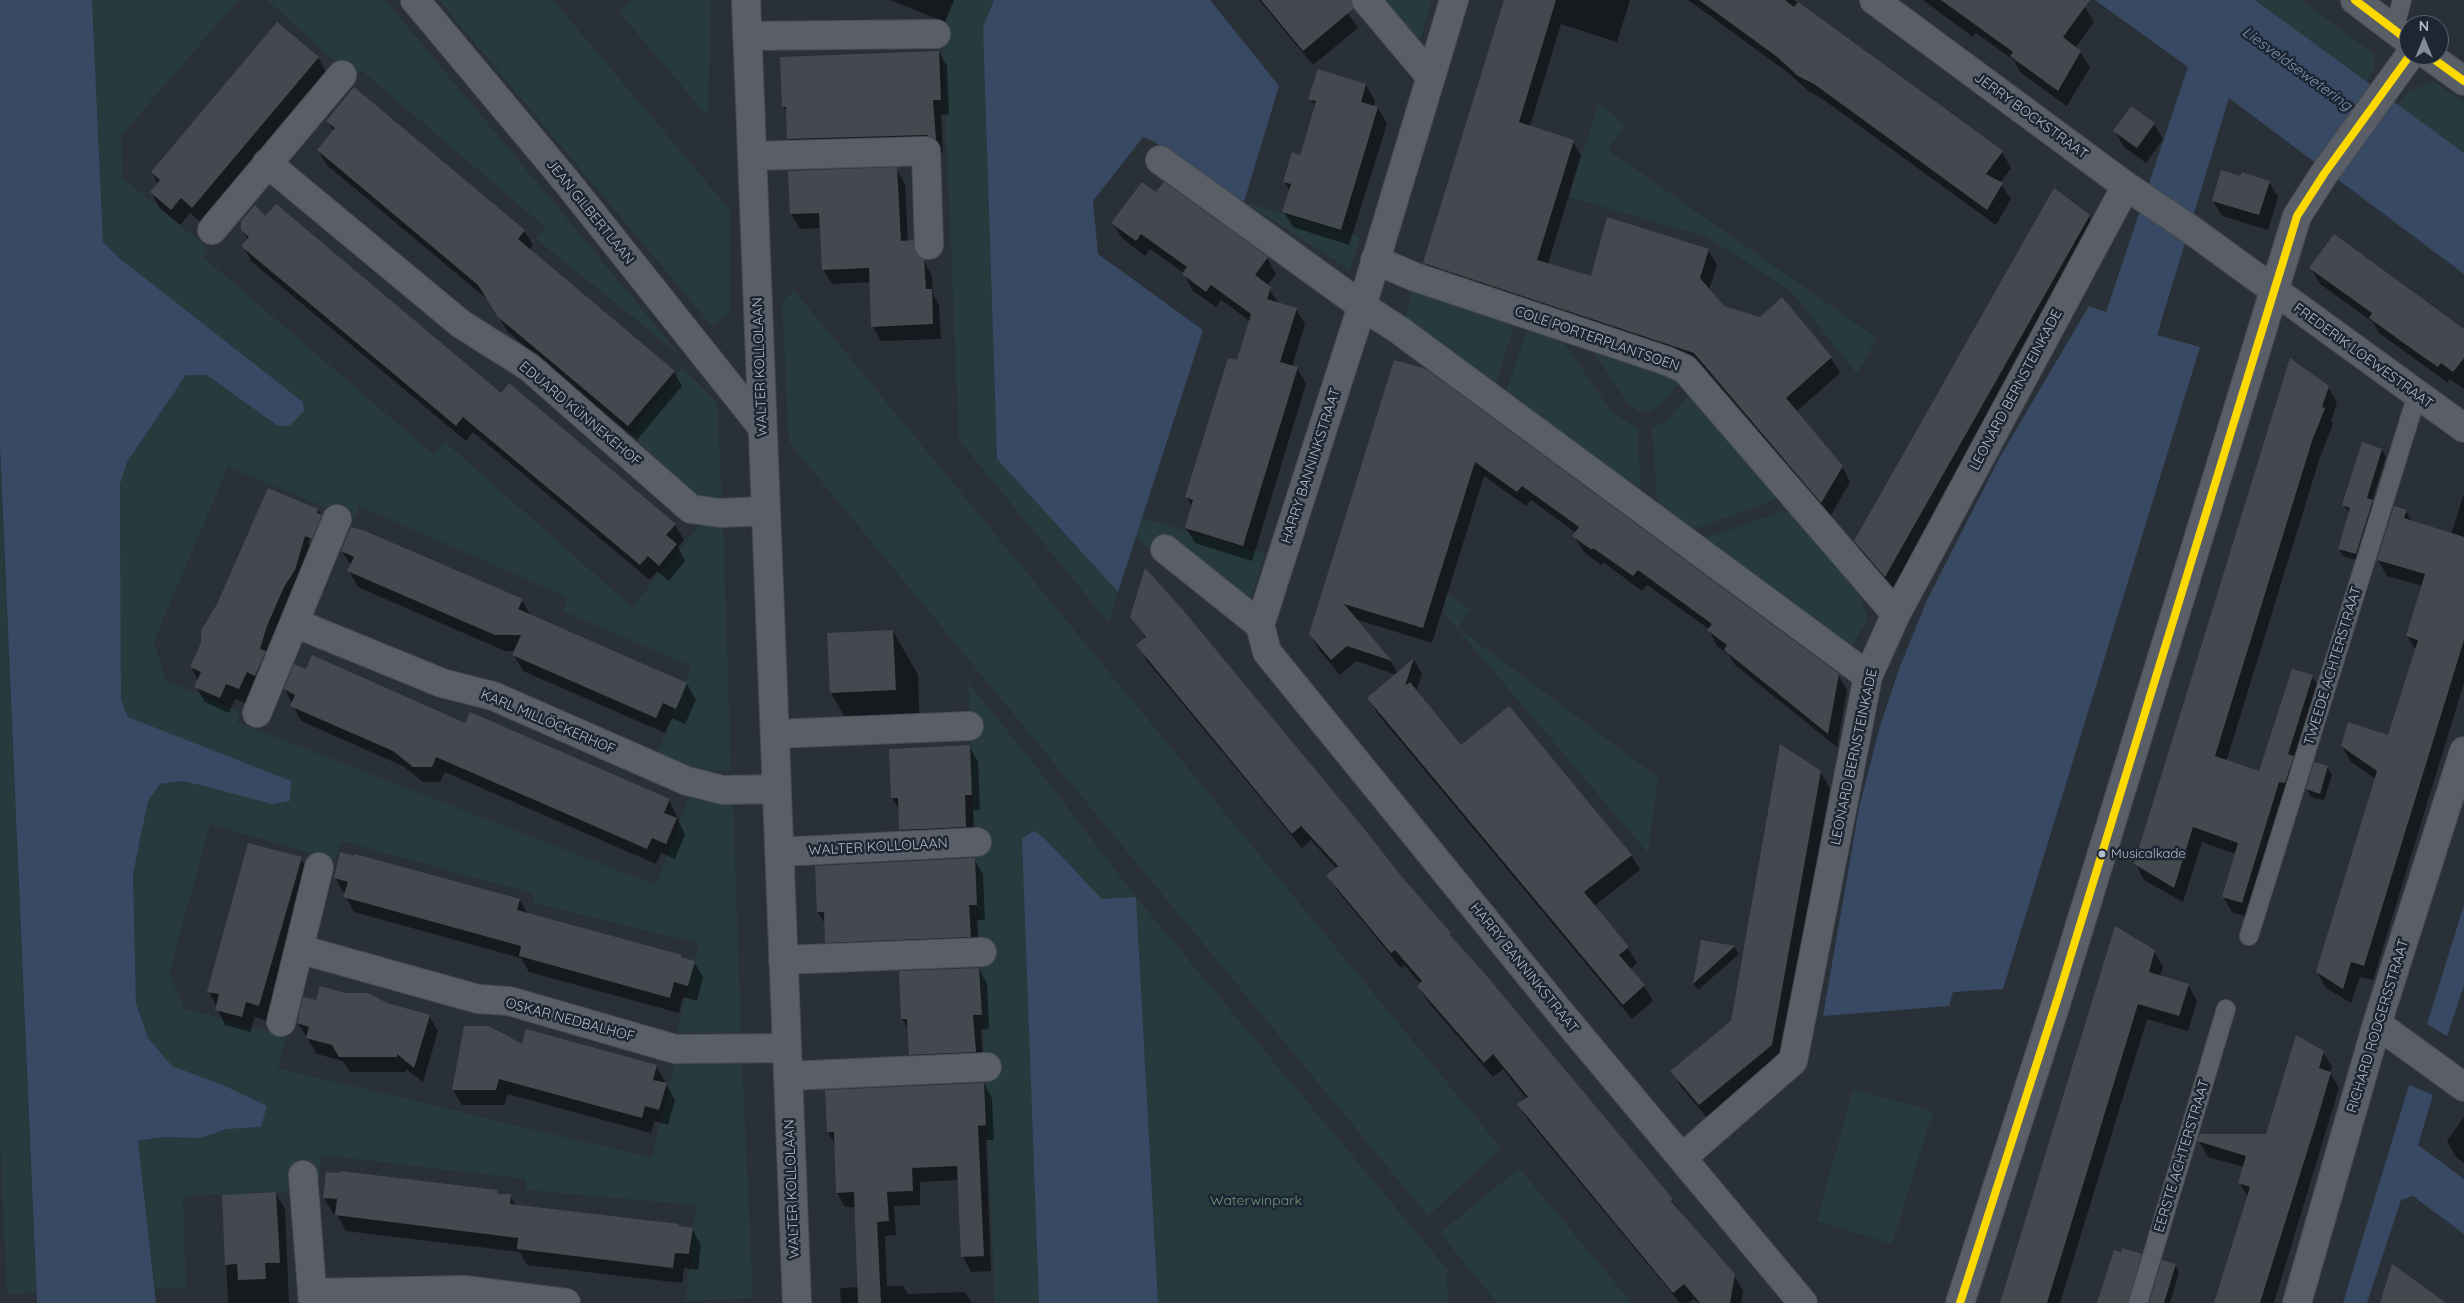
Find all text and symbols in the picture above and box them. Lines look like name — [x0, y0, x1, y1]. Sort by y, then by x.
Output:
north arrow — [2399, 15, 2449, 65]
text: N — [2419, 17, 2429, 35]
water label: Liesveldsewetering — [2239, 23, 2355, 115]
street label: JERRY BOCKSTRAAT — [1971, 69, 2091, 163]
street label: JEAN GILBERTLAAN — [543, 156, 637, 268]
street label: WALTER KOLLOLAAN — [749, 297, 771, 437]
street label: FREDERIK LOEWESTRAAT — [2290, 300, 2436, 412]
street label: COLE PORTERPLANTSOEN — [1512, 303, 1682, 375]
street label: LEONARD BERNSTEINKADE — [1966, 307, 2066, 473]
street label: EDUARD KÜNNEKEHOF — [516, 358, 644, 470]
street label: HARRY BANNINKSTRAAT — [1278, 386, 1344, 546]
street label: TWEEDE ACHTERSTRAAT — [2301, 584, 2365, 748]
street label: LEONARD BERNSTEINKADE — [1827, 667, 1881, 847]
street label: KARL MILLÖCKERHOF — [478, 686, 618, 758]
street label: WALTER KOLLOLAAN — [808, 835, 948, 859]
place label: Musicalkade — [2111, 846, 2186, 862]
marker: Musicalkade — [2097, 849, 2107, 859]
street label: HARRY BANNINKSTRAAT — [1466, 900, 1582, 1036]
street label: RICHARD RODGERSSTRAAT — [2344, 937, 2412, 1115]
street label: OSKAR NEDBALHOF — [504, 995, 636, 1045]
street label: EERSTE ACHTERSTRAAT — [2151, 1078, 2213, 1234]
street label: WALTER KOLLOLAAN — [781, 1119, 803, 1259]
park label: Waterwinpark — [1210, 1193, 1302, 1209]

